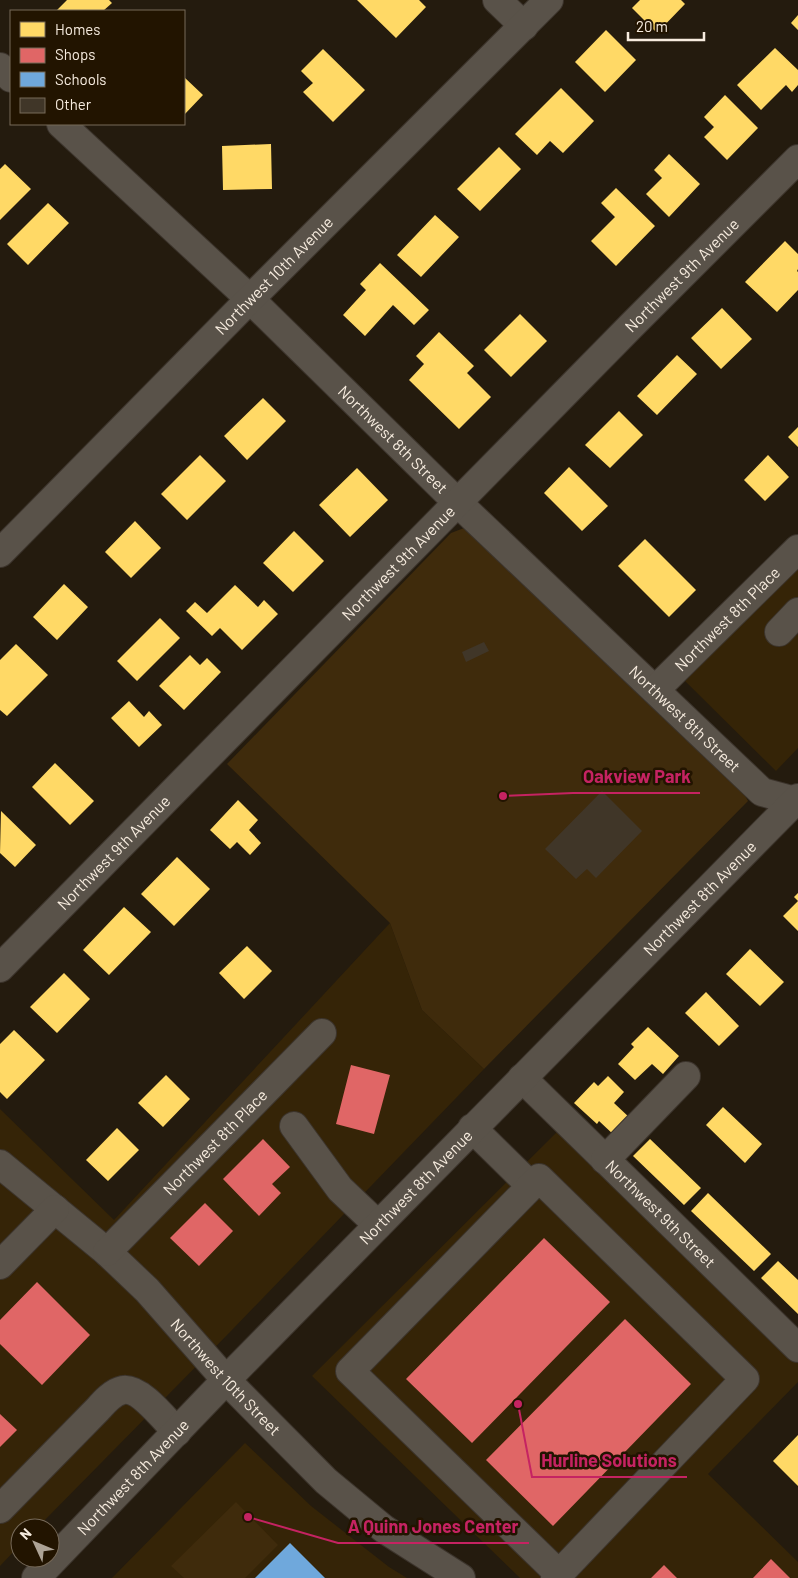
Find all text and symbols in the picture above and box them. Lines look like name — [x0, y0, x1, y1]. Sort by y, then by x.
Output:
legend — [10, 10, 185, 125]
scale bar — [628, 10, 704, 42]
text: 20 m — [636, 17, 668, 35]
text: Homes — [55, 20, 100, 38]
text: Shops — [55, 45, 95, 63]
text: Schools — [55, 70, 107, 88]
text: Other — [55, 95, 92, 113]
street label: Northwest 10th Avenue — [211, 212, 337, 338]
street label: Northwest 9th Avenue — [621, 214, 742, 336]
street label: Northwest 8th Street — [335, 381, 452, 497]
street label: Northwest 9th Avenue — [337, 501, 458, 624]
street label: Northwest 8th Place — [670, 562, 784, 675]
street label: Northwest 8th Street — [626, 661, 745, 776]
callout: Oakview Park — [573, 760, 700, 793]
text: Oakview Park — [583, 765, 691, 787]
street label: Northwest 9th Avenue — [53, 791, 174, 913]
street label: Northwest 8th Avenue — [639, 837, 760, 959]
street label: Northwest 8th Place — [159, 1085, 271, 1199]
street label: Northwest 8th Avenue — [355, 1125, 476, 1248]
street label: Northwest 9th Street — [602, 1155, 720, 1271]
street label: Northwest 10th Street — [167, 1314, 285, 1439]
street label: Northwest 8th Avenue — [73, 1415, 192, 1538]
callout: Hurline Solutions — [532, 1444, 687, 1477]
text: Hurline Solutions — [541, 1449, 677, 1471]
callout: A Quinn Jones Center — [338, 1510, 529, 1543]
text: A Quinn Jones Center — [348, 1515, 518, 1537]
north arrow — [10, 1518, 60, 1568]
text: N — [16, 1524, 35, 1543]

